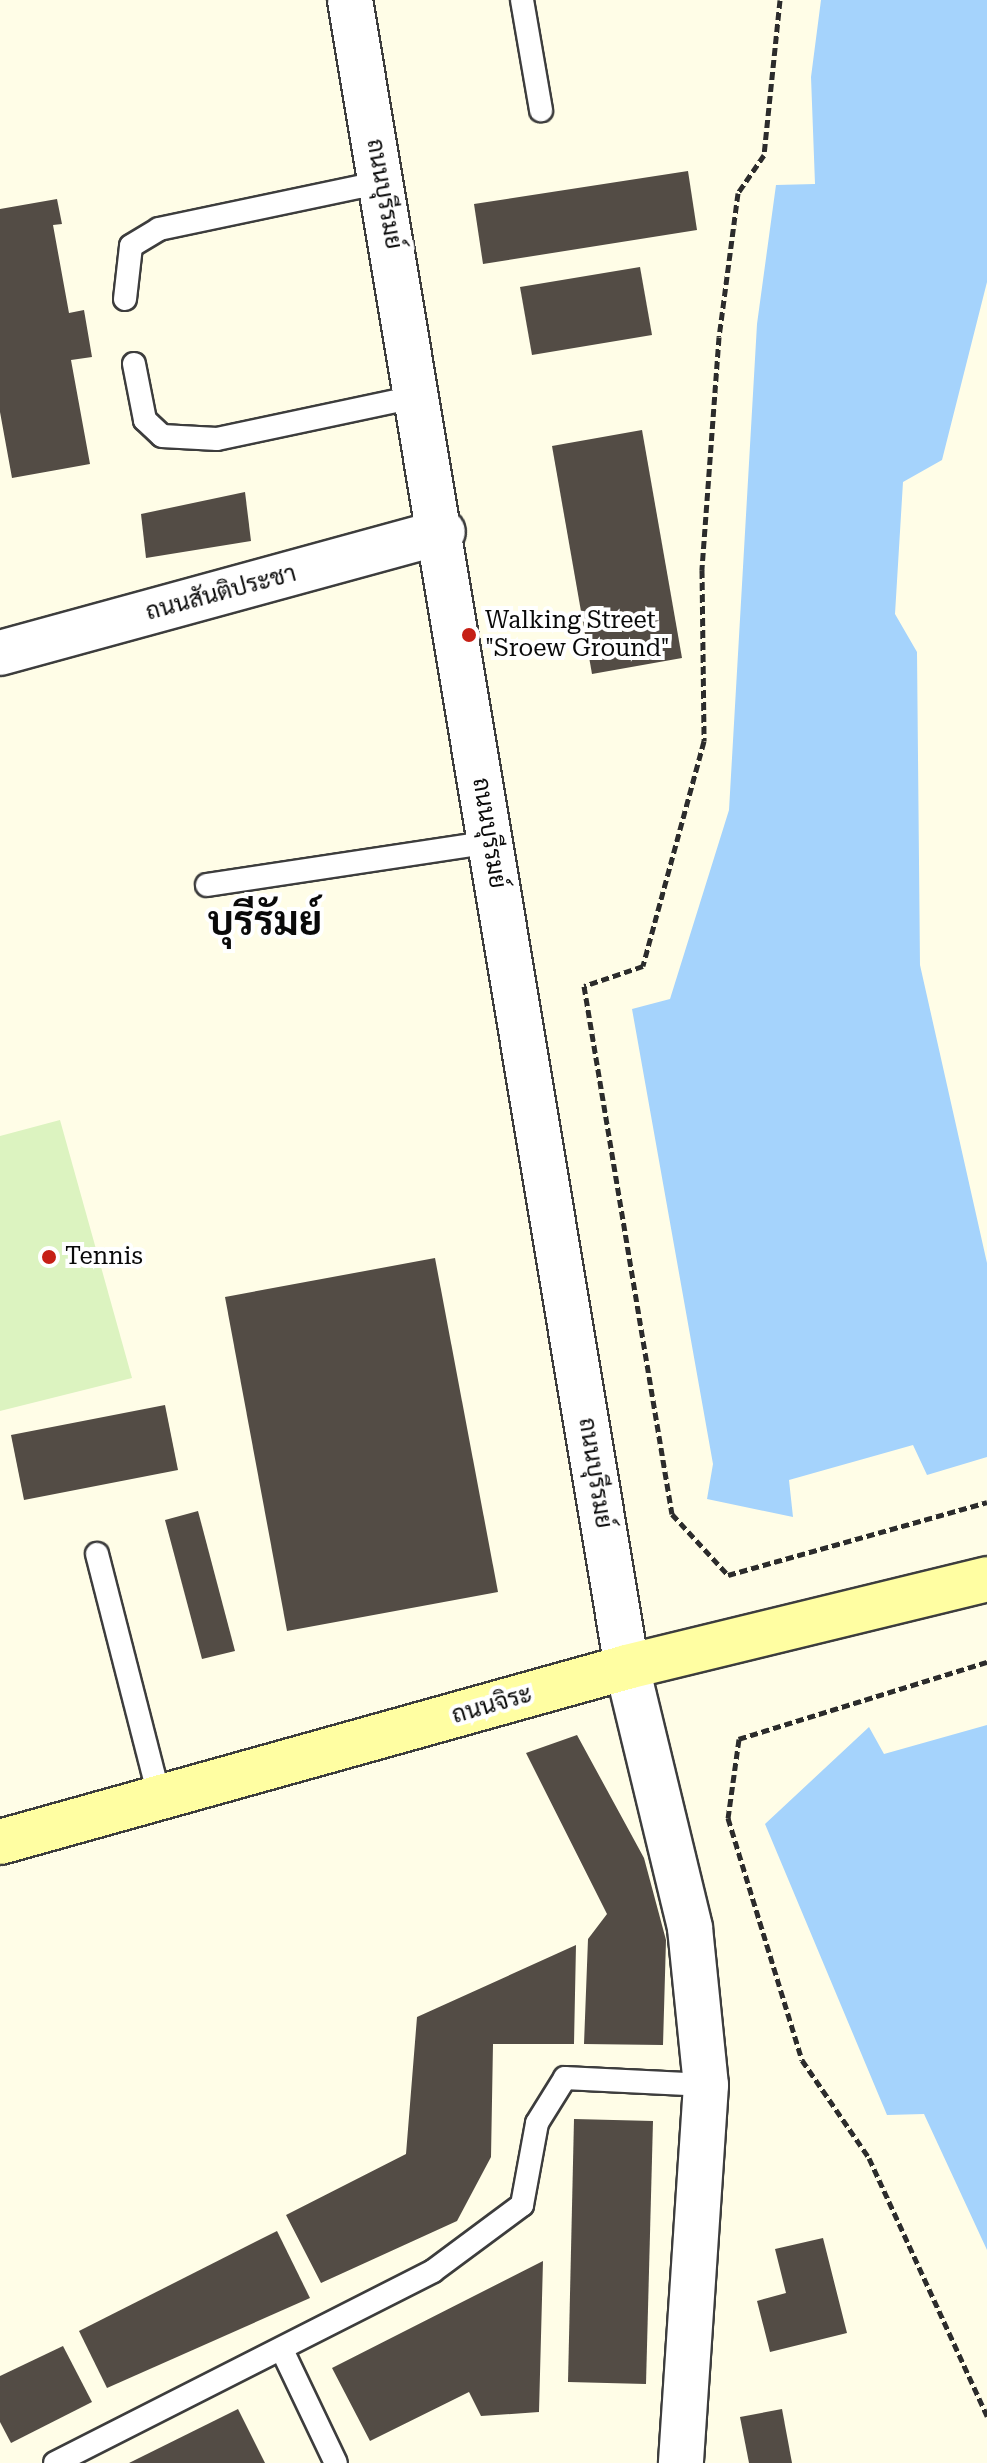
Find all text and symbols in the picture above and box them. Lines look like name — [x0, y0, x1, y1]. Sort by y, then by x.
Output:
street label: ถนนบุรีรมย์ — [360, 136, 408, 252]
street label: ถนนสันติประชา — [143, 559, 299, 627]
place label: Walking Street "Sroew Ground" — [485, 607, 670, 663]
marker: Walking Street "Sroew Ground" — [460, 626, 478, 644]
street label: ถนนบุรีรมย์ — [466, 776, 512, 890]
district label: บุรีรัมย์ — [208, 898, 322, 946]
place label: Tennis — [65, 1243, 143, 1271]
marker: Tennis — [40, 1248, 58, 1266]
street label: ถนนบุรีรมย์ — [572, 1416, 618, 1530]
street label: ถนนจิระ — [448, 1680, 536, 1730]

